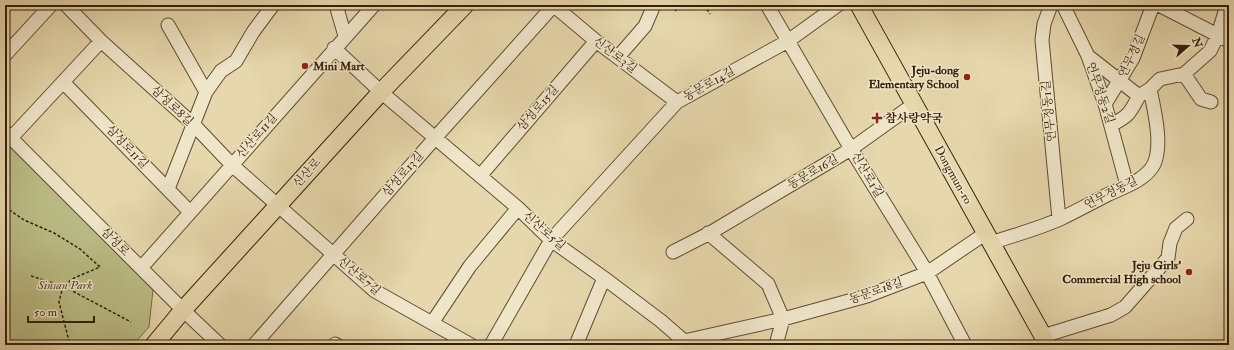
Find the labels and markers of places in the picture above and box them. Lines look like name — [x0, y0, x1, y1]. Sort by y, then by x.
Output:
place label: Mini Mart — [312, 59, 365, 74]
marker: Mini Mart — [300, 61, 310, 71]
place label: Jeju-dong Elementary School — [868, 63, 960, 92]
marker: Jeju-dong Elementary School — [962, 72, 972, 82]
place label: 참사랑약국 — [885, 111, 943, 126]
marker: 참사랑약국 — [872, 113, 882, 123]
place label: Jeju Girls’ Commercial High school — [1062, 258, 1182, 287]
marker: Jeju Girls’ Commercial High school — [1184, 267, 1194, 277]

